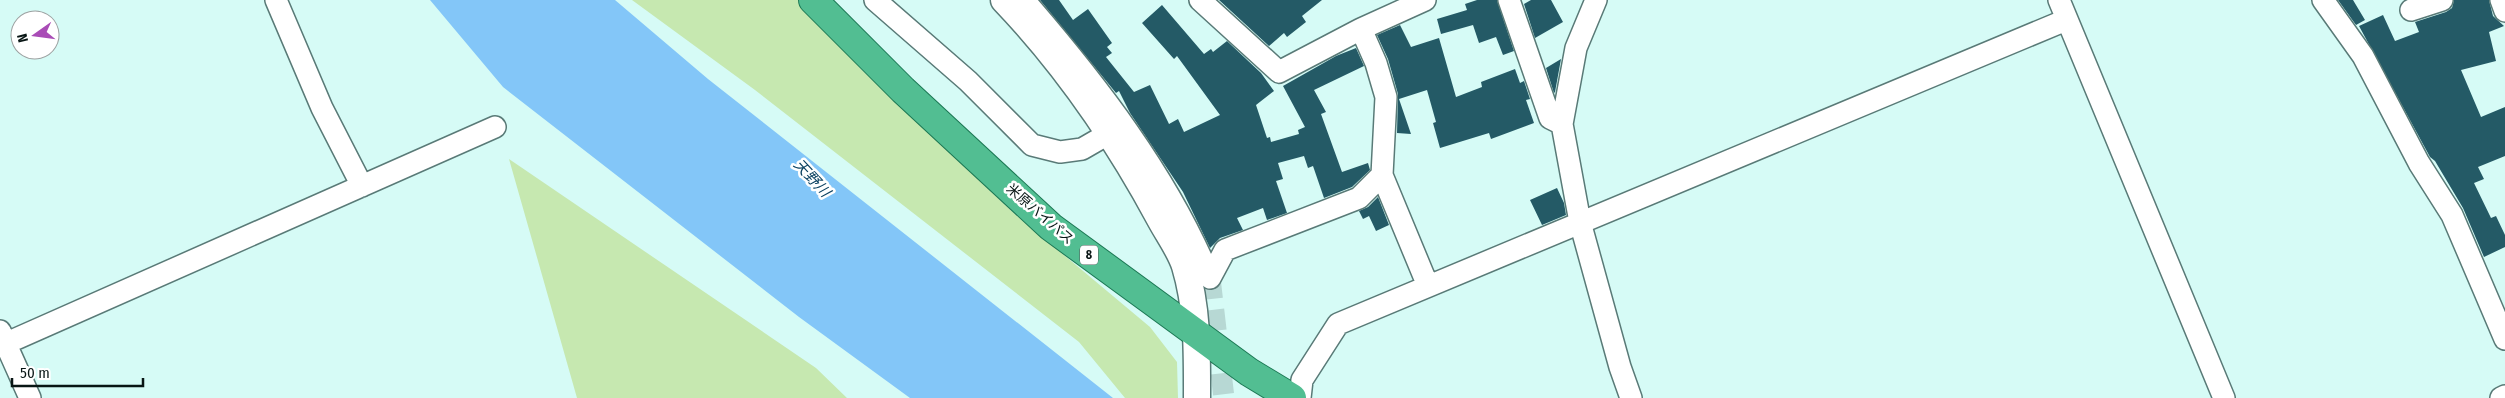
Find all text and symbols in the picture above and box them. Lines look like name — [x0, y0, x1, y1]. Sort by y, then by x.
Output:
north arrow — [10, 10, 60, 60]
text: N — [14, 32, 32, 44]
water label: 天野川 — [790, 155, 835, 202]
street label: 米原バイパス — [1003, 180, 1077, 248]
road number: 8 — [1080, 246, 1098, 264]
scale bar — [12, 356, 144, 388]
text: 50 m — [20, 364, 50, 382]

